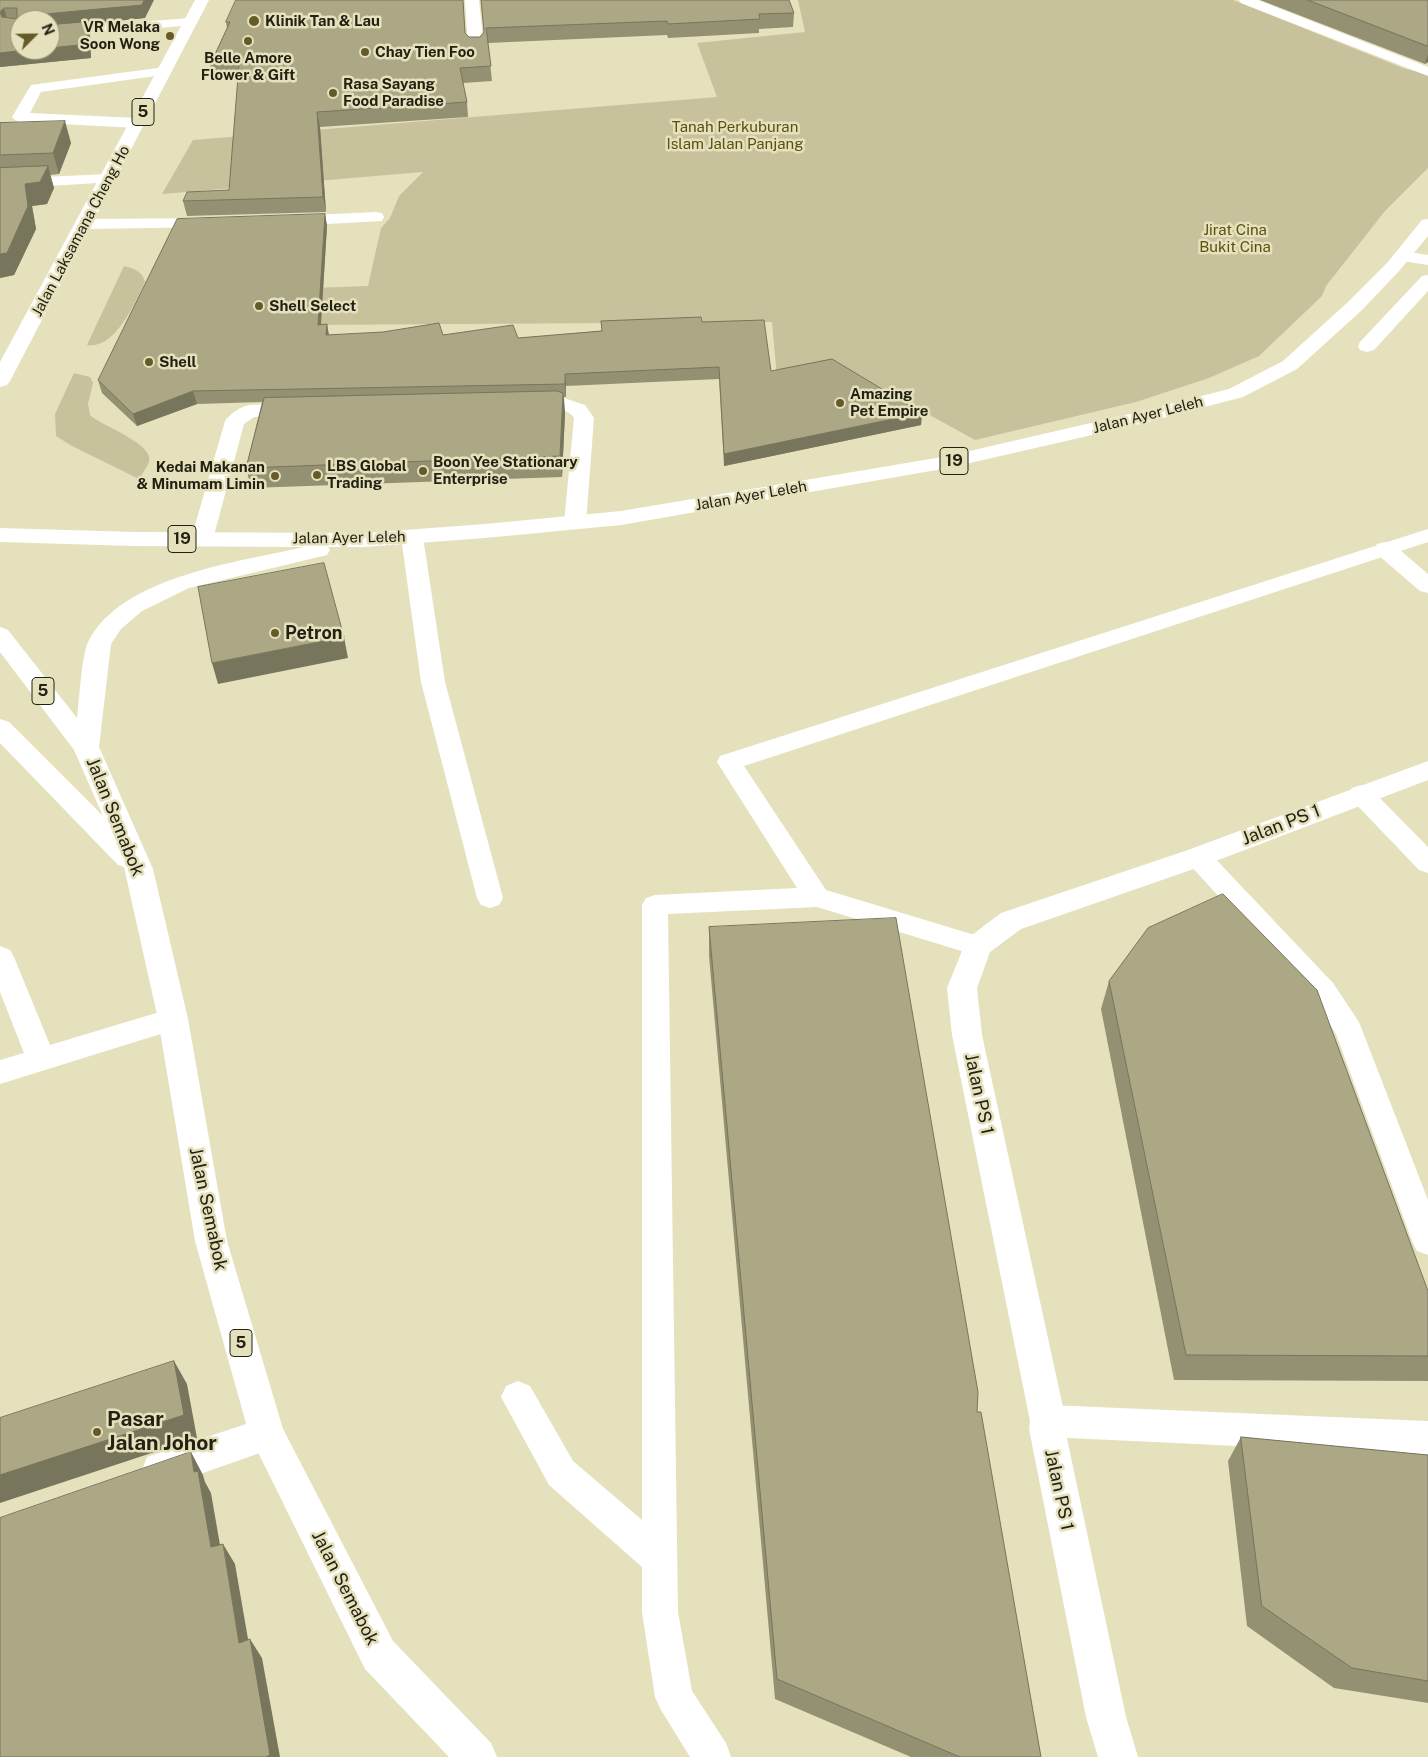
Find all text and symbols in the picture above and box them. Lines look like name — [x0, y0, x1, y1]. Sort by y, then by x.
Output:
north arrow — [10, 10, 60, 60]
place label: Klinik Tan & Lau — [265, 12, 380, 30]
marker: Klinik Tan & Lau — [247, 14, 261, 28]
place label: VR Melaka Soon Wong — [80, 18, 160, 53]
text: N — [38, 21, 57, 38]
marker: VR Melaka Soon Wong — [164, 30, 176, 42]
marker: Belle Amore Flower & Gift — [242, 35, 254, 47]
place label: Chay Tien Foo — [375, 43, 475, 61]
marker: Chay Tien Foo — [359, 46, 371, 58]
place label: Belle Amore Flower & Gift — [201, 49, 295, 84]
place label: Rasa Sayang Food Paradise — [343, 75, 444, 110]
marker: Rasa Sayang Food Paradise — [327, 87, 339, 99]
road number: 5 — [132, 98, 154, 125]
park label: Tanah Perkuburan Islam Jalan Panjang — [667, 118, 803, 153]
street label: Jalan Laksamana Cheng Ho — [28, 143, 134, 319]
park label: Jirat Cina Bukit Cina — [1199, 221, 1271, 256]
place label: Shell Select — [269, 297, 356, 315]
marker: Shell Select — [253, 300, 265, 312]
place label: Shell — [159, 353, 197, 371]
marker: Shell — [143, 356, 155, 368]
place label: Amazing Pet Empire — [850, 385, 928, 420]
street label: Jalan Ayer Leleh — [1091, 393, 1205, 437]
marker: Amazing Pet Empire — [834, 397, 846, 409]
road number: 19 — [940, 448, 968, 474]
place label: Boon Yee Stationary Enterprise — [433, 453, 578, 488]
place label: LBS Global Trading — [327, 457, 407, 492]
place label: Kedai Makanan & Minumam Limin — [136, 458, 265, 493]
marker: Boon Yee Stationary Enterprise — [417, 465, 429, 477]
marker: LBS Global Trading — [311, 469, 323, 481]
marker: Kedai Makanan & Minumam Limin — [269, 470, 281, 482]
street label: Jalan Ayer Leleh — [694, 477, 808, 515]
road number: 19 — [168, 526, 196, 552]
street label: Jalan Ayer Leleh — [292, 528, 406, 548]
place label: Petron — [285, 622, 342, 644]
marker: Petron — [269, 627, 281, 639]
road number: 5 — [32, 678, 54, 704]
street label: Jalan Semabok — [81, 755, 149, 879]
street label: Jalan PS 1 — [1239, 800, 1323, 850]
street label: Jalan PS 1 — [960, 1051, 998, 1137]
street label: Jalan Semabok — [184, 1145, 232, 1273]
road number: 5 — [230, 1330, 252, 1356]
place label: Pasar Jalan Johor — [107, 1407, 217, 1457]
marker: Pasar Jalan Johor — [91, 1426, 103, 1438]
street label: Jalan PS 1 — [1040, 1447, 1078, 1533]
street label: Jalan Semabok — [307, 1527, 383, 1649]

